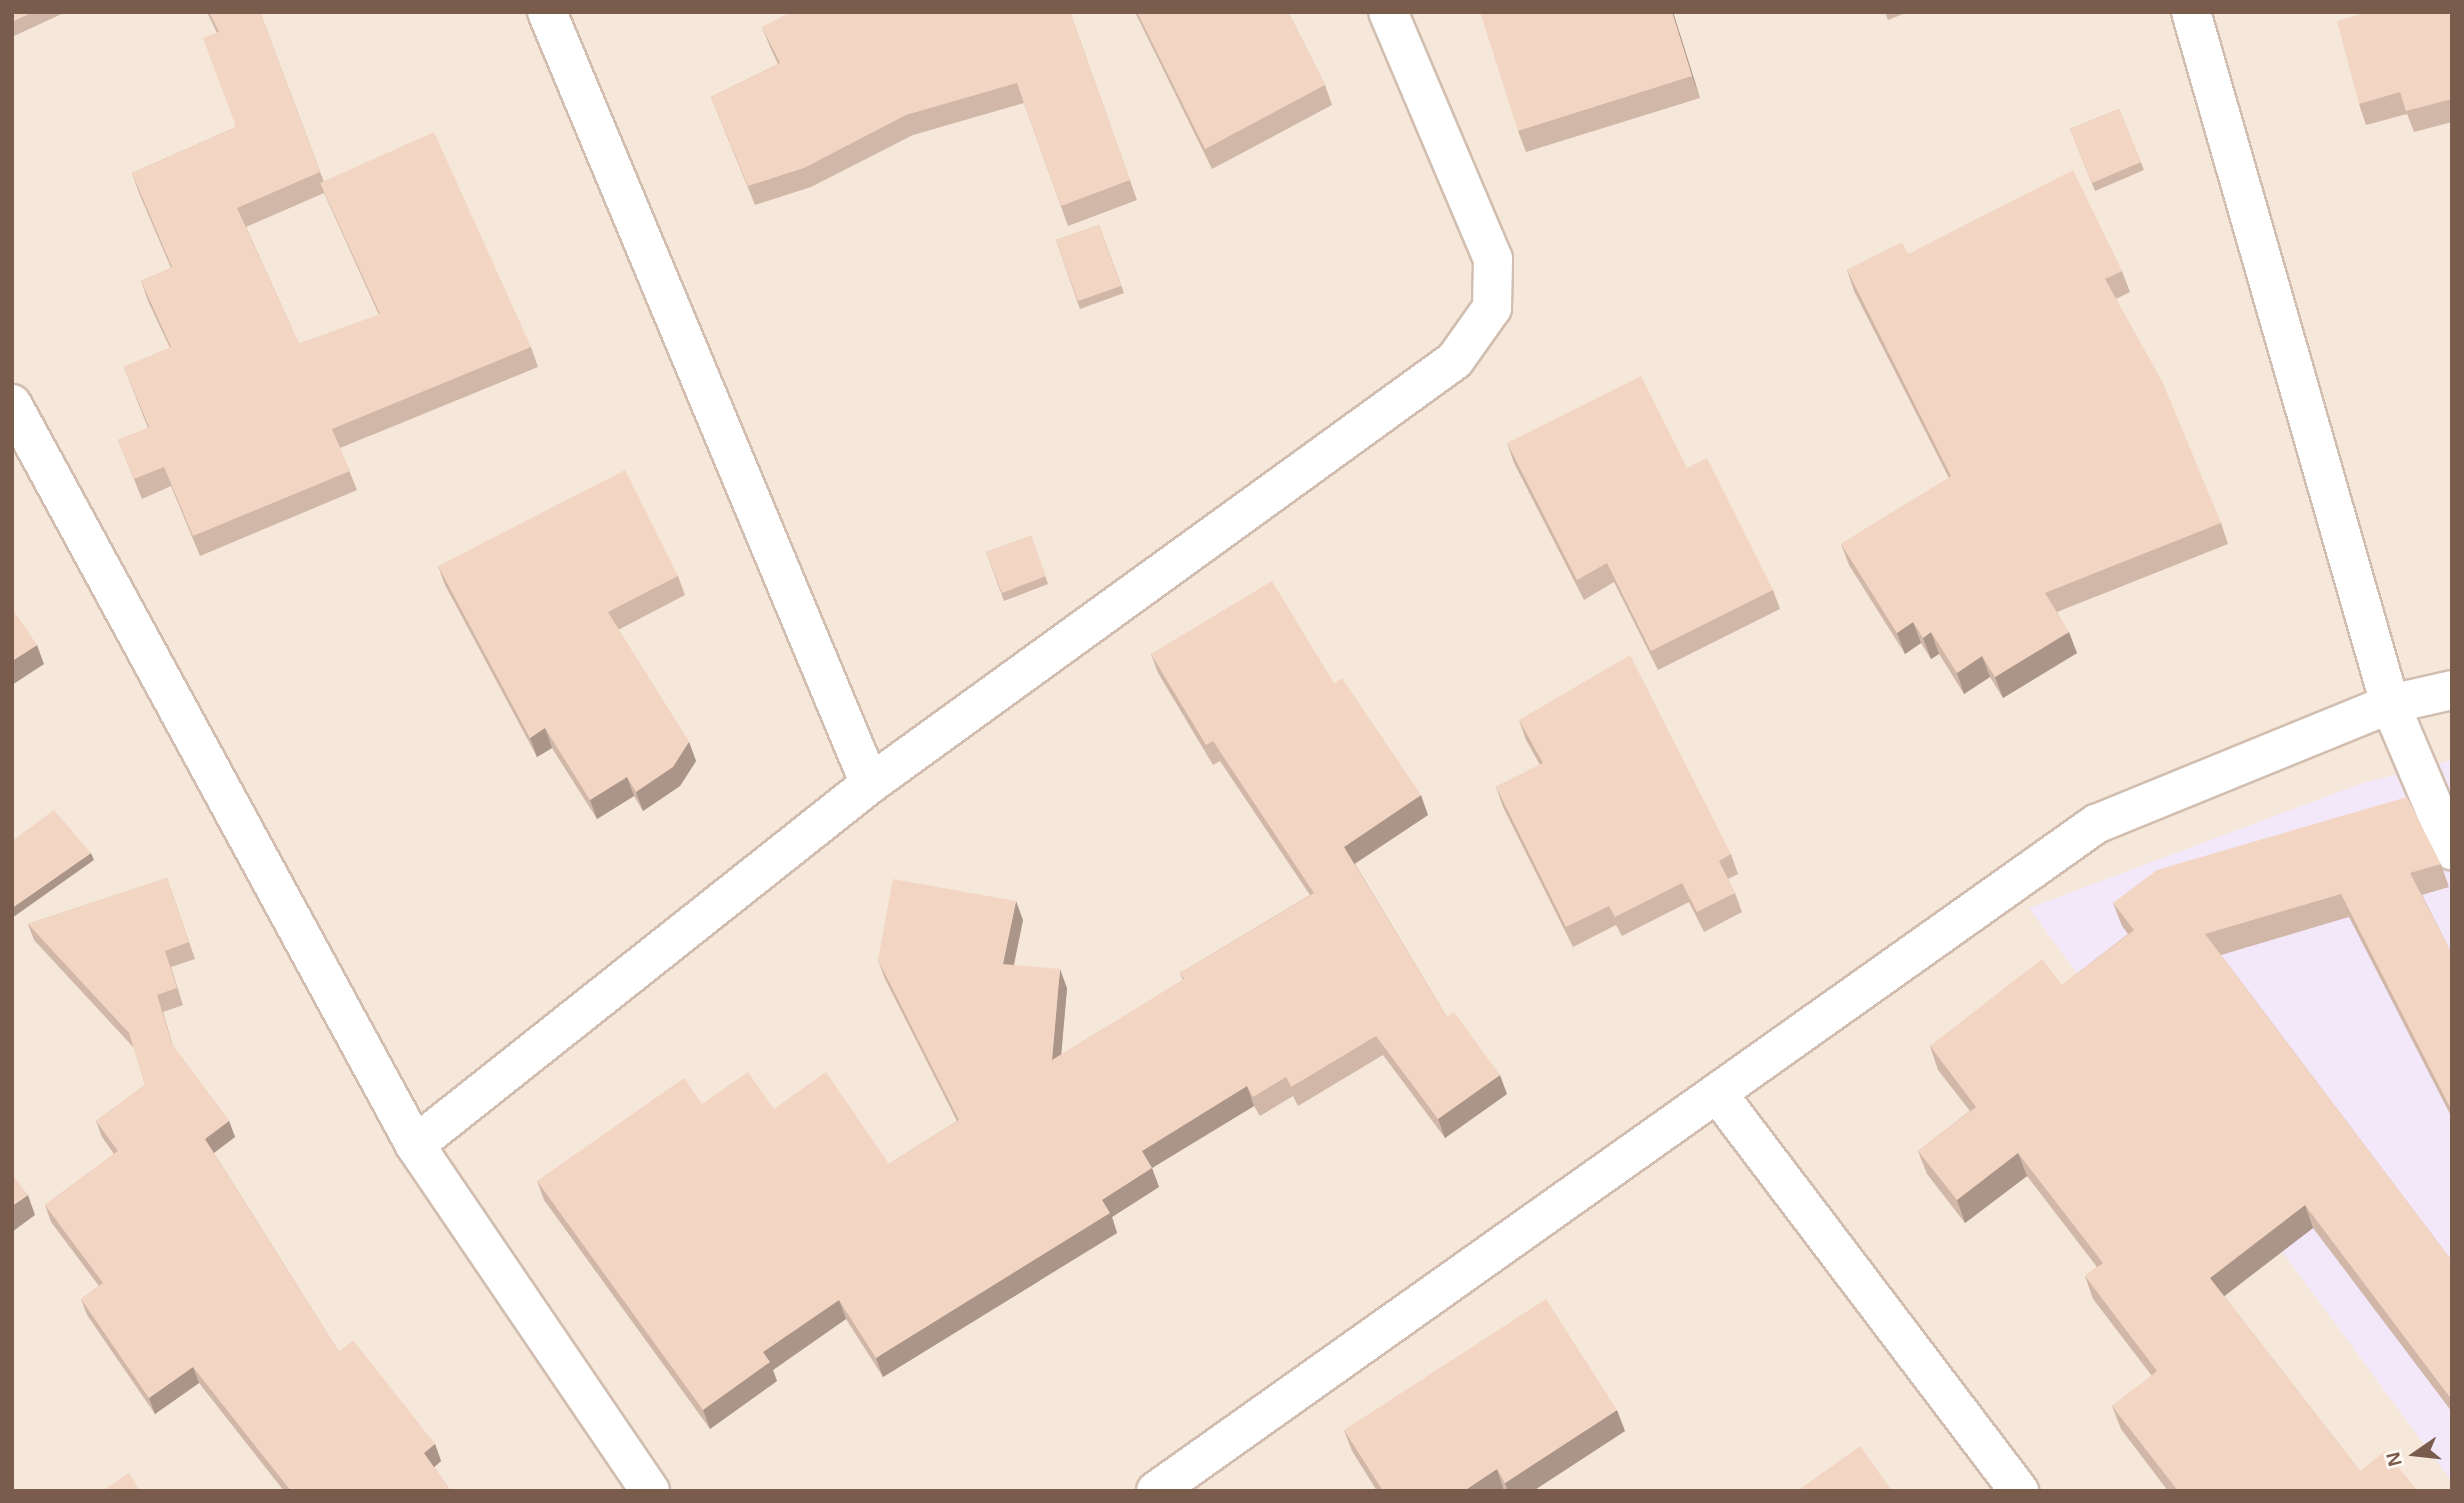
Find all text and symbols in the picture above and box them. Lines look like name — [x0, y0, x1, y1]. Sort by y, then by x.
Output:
north arrow — [2380, 1419, 2450, 1489]
text: N — [2382, 1450, 2406, 1468]

